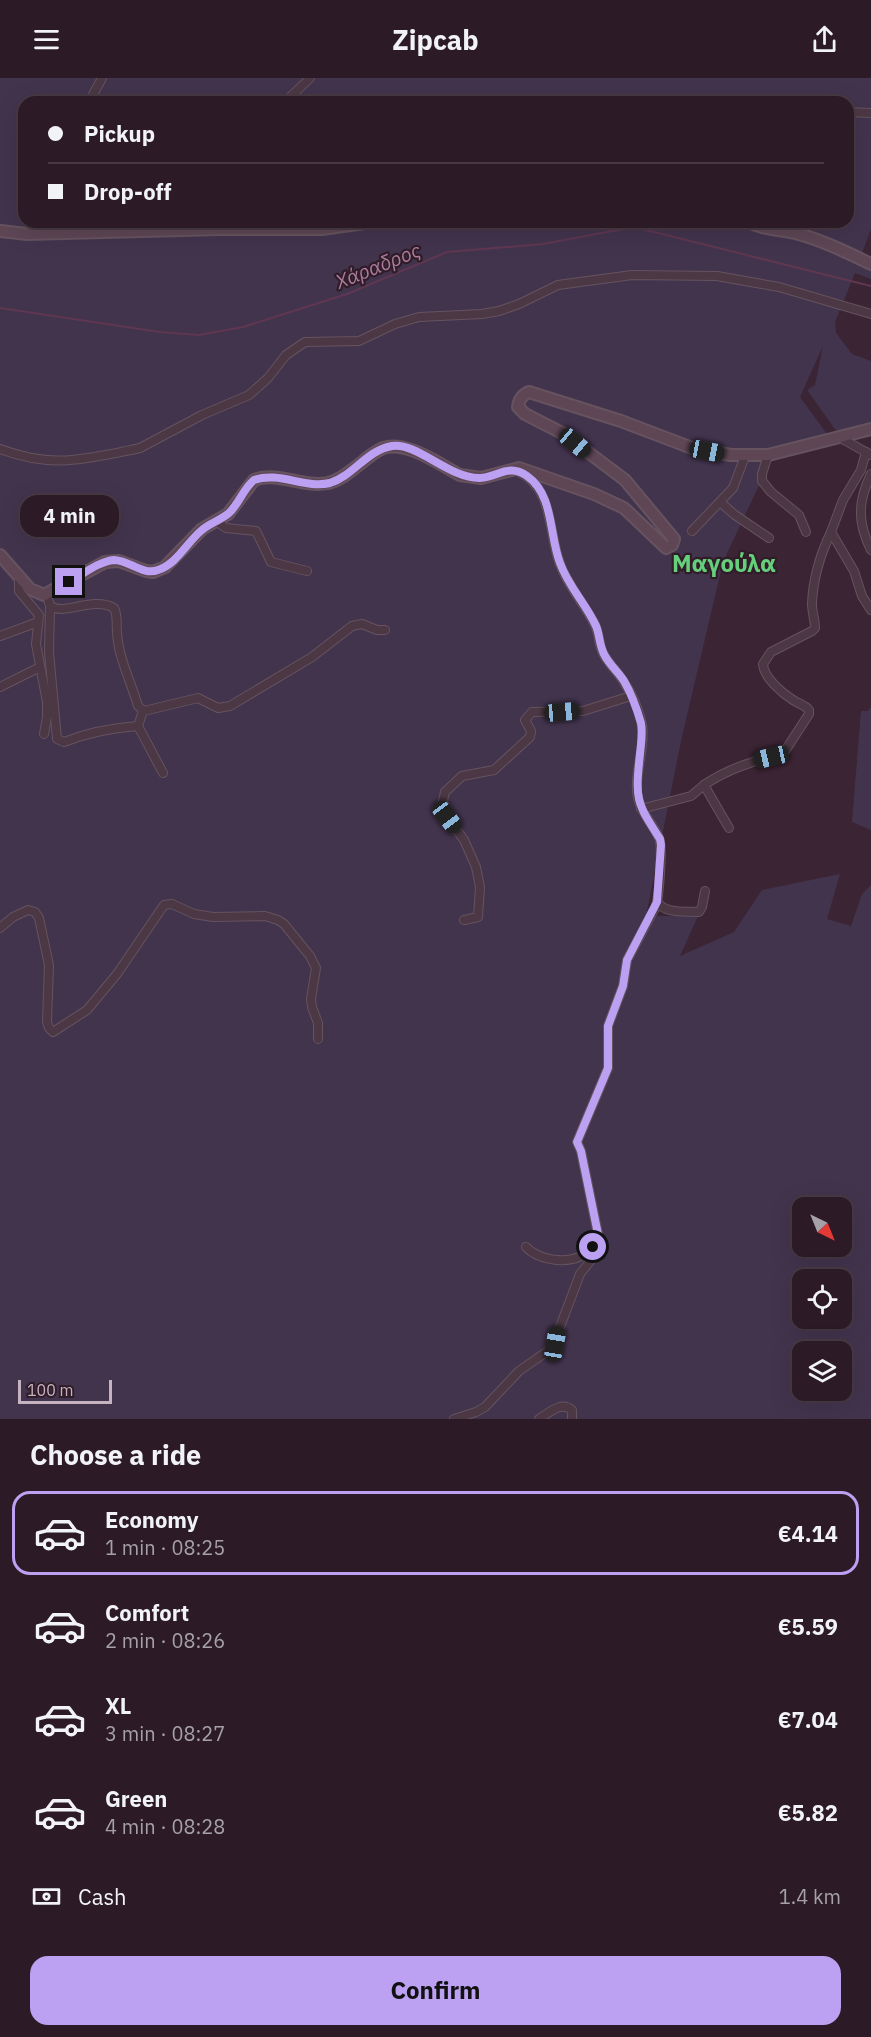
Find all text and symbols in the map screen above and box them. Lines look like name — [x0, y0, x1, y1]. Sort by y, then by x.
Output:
text: Zipcab — [392, 22, 479, 57]
icon: menu — [30, 23, 63, 56]
icon: share — [808, 23, 841, 56]
text: Pickup — [84, 119, 155, 148]
text: Drop-off — [84, 177, 171, 206]
water label: Χάραδρος — [330, 236, 425, 295]
car — [555, 425, 595, 461]
car — [688, 439, 726, 463]
callout: 4 min — [20, 495, 118, 537]
text: 4 min — [43, 502, 96, 529]
district label: Μαγούλα — [672, 547, 776, 579]
route end — [55, 568, 82, 595]
car — [543, 701, 581, 723]
car — [751, 744, 791, 770]
car — [429, 797, 465, 837]
north arrow — [792, 1197, 852, 1257]
map controls — [792, 1197, 852, 1401]
route start — [579, 1233, 606, 1260]
button: locate — [792, 1269, 852, 1329]
car — [543, 1325, 567, 1363]
button: layers — [792, 1341, 852, 1401]
scale bar — [18, 1377, 112, 1404]
text: 100 m — [27, 1380, 74, 1400]
text: Choose a ride — [30, 1437, 201, 1472]
text: Economy — [105, 1505, 199, 1534]
icon: car — [33, 1506, 87, 1560]
text: €4.14 — [778, 1519, 838, 1548]
text: 1 min · 08:25 — [105, 1534, 225, 1561]
text: Comfort — [105, 1598, 189, 1627]
icon: car — [33, 1599, 87, 1653]
text: €5.59 — [778, 1612, 838, 1641]
text: 2 min · 08:26 — [105, 1627, 225, 1654]
text: XL — [105, 1691, 131, 1720]
icon: car — [33, 1692, 87, 1746]
text: €7.04 — [778, 1705, 838, 1734]
text: 3 min · 08:27 — [105, 1720, 225, 1747]
text: Green — [105, 1784, 167, 1813]
icon: car — [33, 1785, 87, 1839]
text: €5.82 — [778, 1798, 838, 1827]
text: 4 min · 08:28 — [105, 1813, 225, 1840]
icon: cash — [30, 1880, 63, 1913]
text: Cash — [78, 1882, 127, 1911]
text: 1.4 km — [779, 1883, 841, 1910]
button: Confirm — [30, 1956, 841, 2025]

